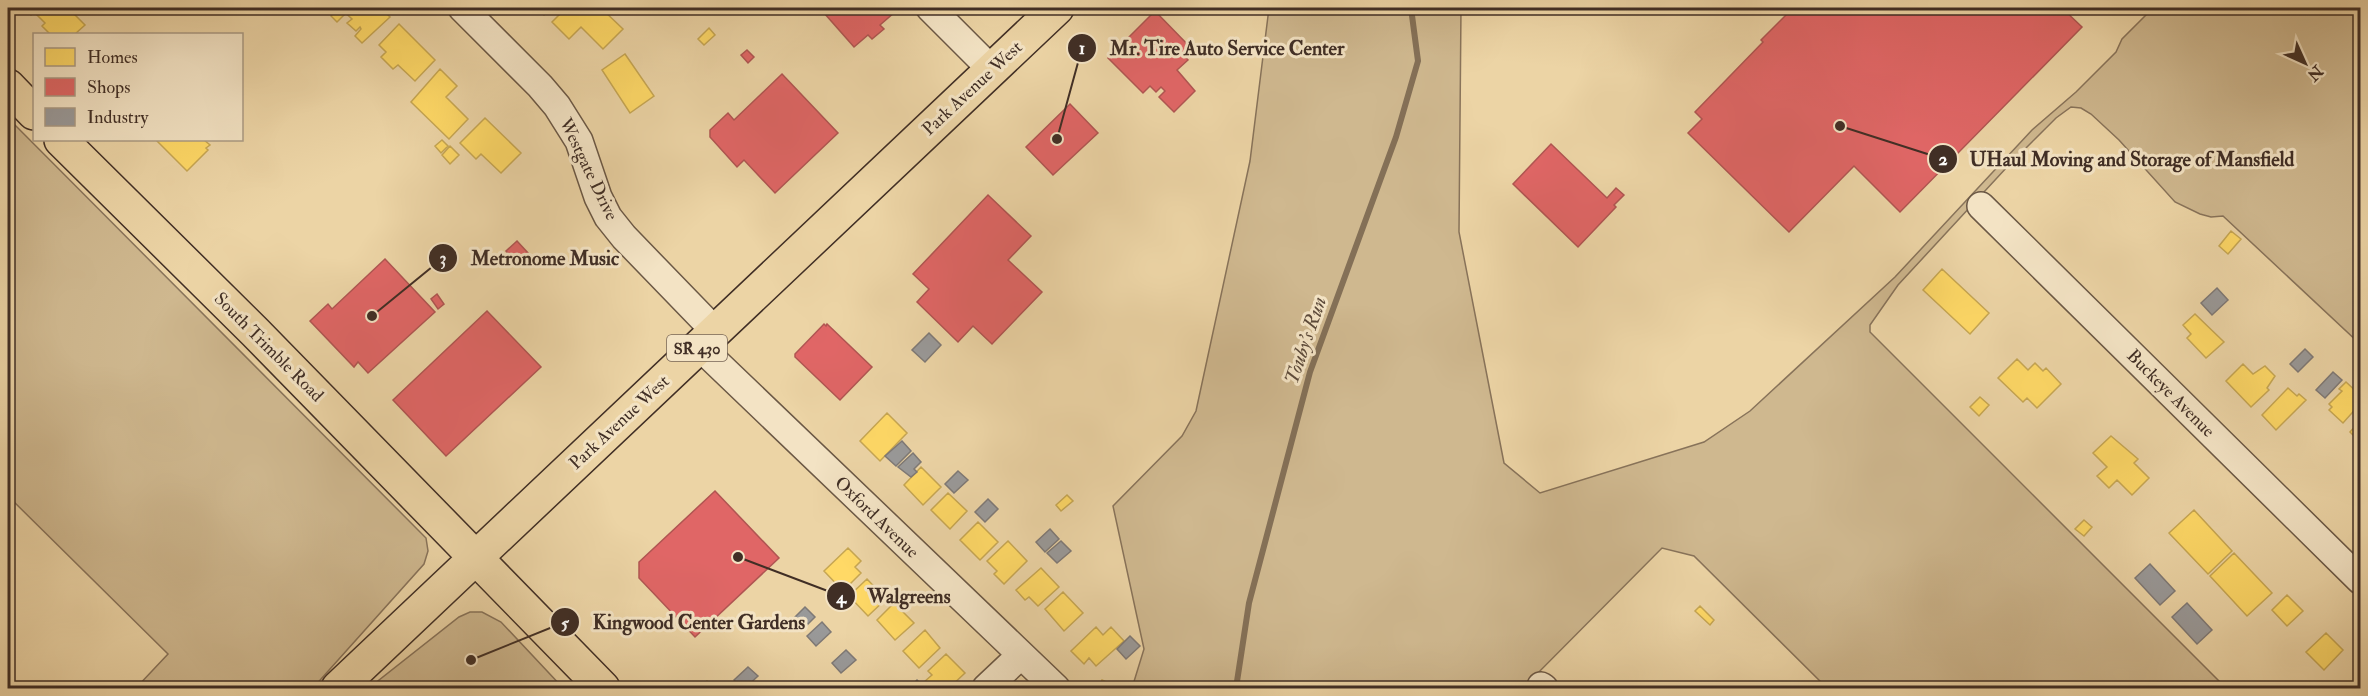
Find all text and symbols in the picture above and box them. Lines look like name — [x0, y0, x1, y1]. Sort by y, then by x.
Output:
callout: Mr. Tire Auto Service Center — [1067, 29, 1356, 67]
legend — [33, 33, 243, 141]
north arrow — [2275, 33, 2335, 93]
street label: Park Avenue West — [917, 36, 1027, 141]
text: Mr. Tire Auto Service Center — [1109, 36, 1345, 61]
text: 1 — [1079, 37, 1085, 60]
text: Homes — [87, 46, 138, 69]
text: N — [2302, 60, 2328, 86]
text: Shops — [87, 76, 130, 99]
text: Industry — [87, 106, 149, 129]
street label: Westgate Drive — [553, 113, 623, 224]
callout: UHaul Moving and Storage of Mansfield — [1928, 140, 2306, 178]
text: UHaul Moving and Storage of Mansfield — [1970, 147, 2295, 173]
text: 2 — [1938, 148, 1948, 171]
callout: Metronome Music — [428, 239, 631, 277]
text: Metronome Music — [470, 246, 620, 271]
text: 3 — [440, 247, 447, 270]
street label: South Trimble Road — [209, 288, 328, 407]
water label: Touby's Run — [1279, 293, 1332, 387]
road number: SR 430 — [667, 335, 727, 361]
street label: Buckeye Avenue — [2122, 344, 2220, 443]
street label: Park Avenue West — [564, 370, 674, 475]
street label: Oxford Avenue — [830, 471, 924, 564]
callout: Walgreens — [826, 577, 963, 615]
text: Walgreens — [866, 584, 951, 610]
text: 4 — [835, 586, 847, 609]
callout: Kingwood Center Gardens — [550, 603, 817, 641]
text: Kingwood Center Gardens — [593, 610, 805, 636]
text: 5 — [561, 612, 570, 635]

